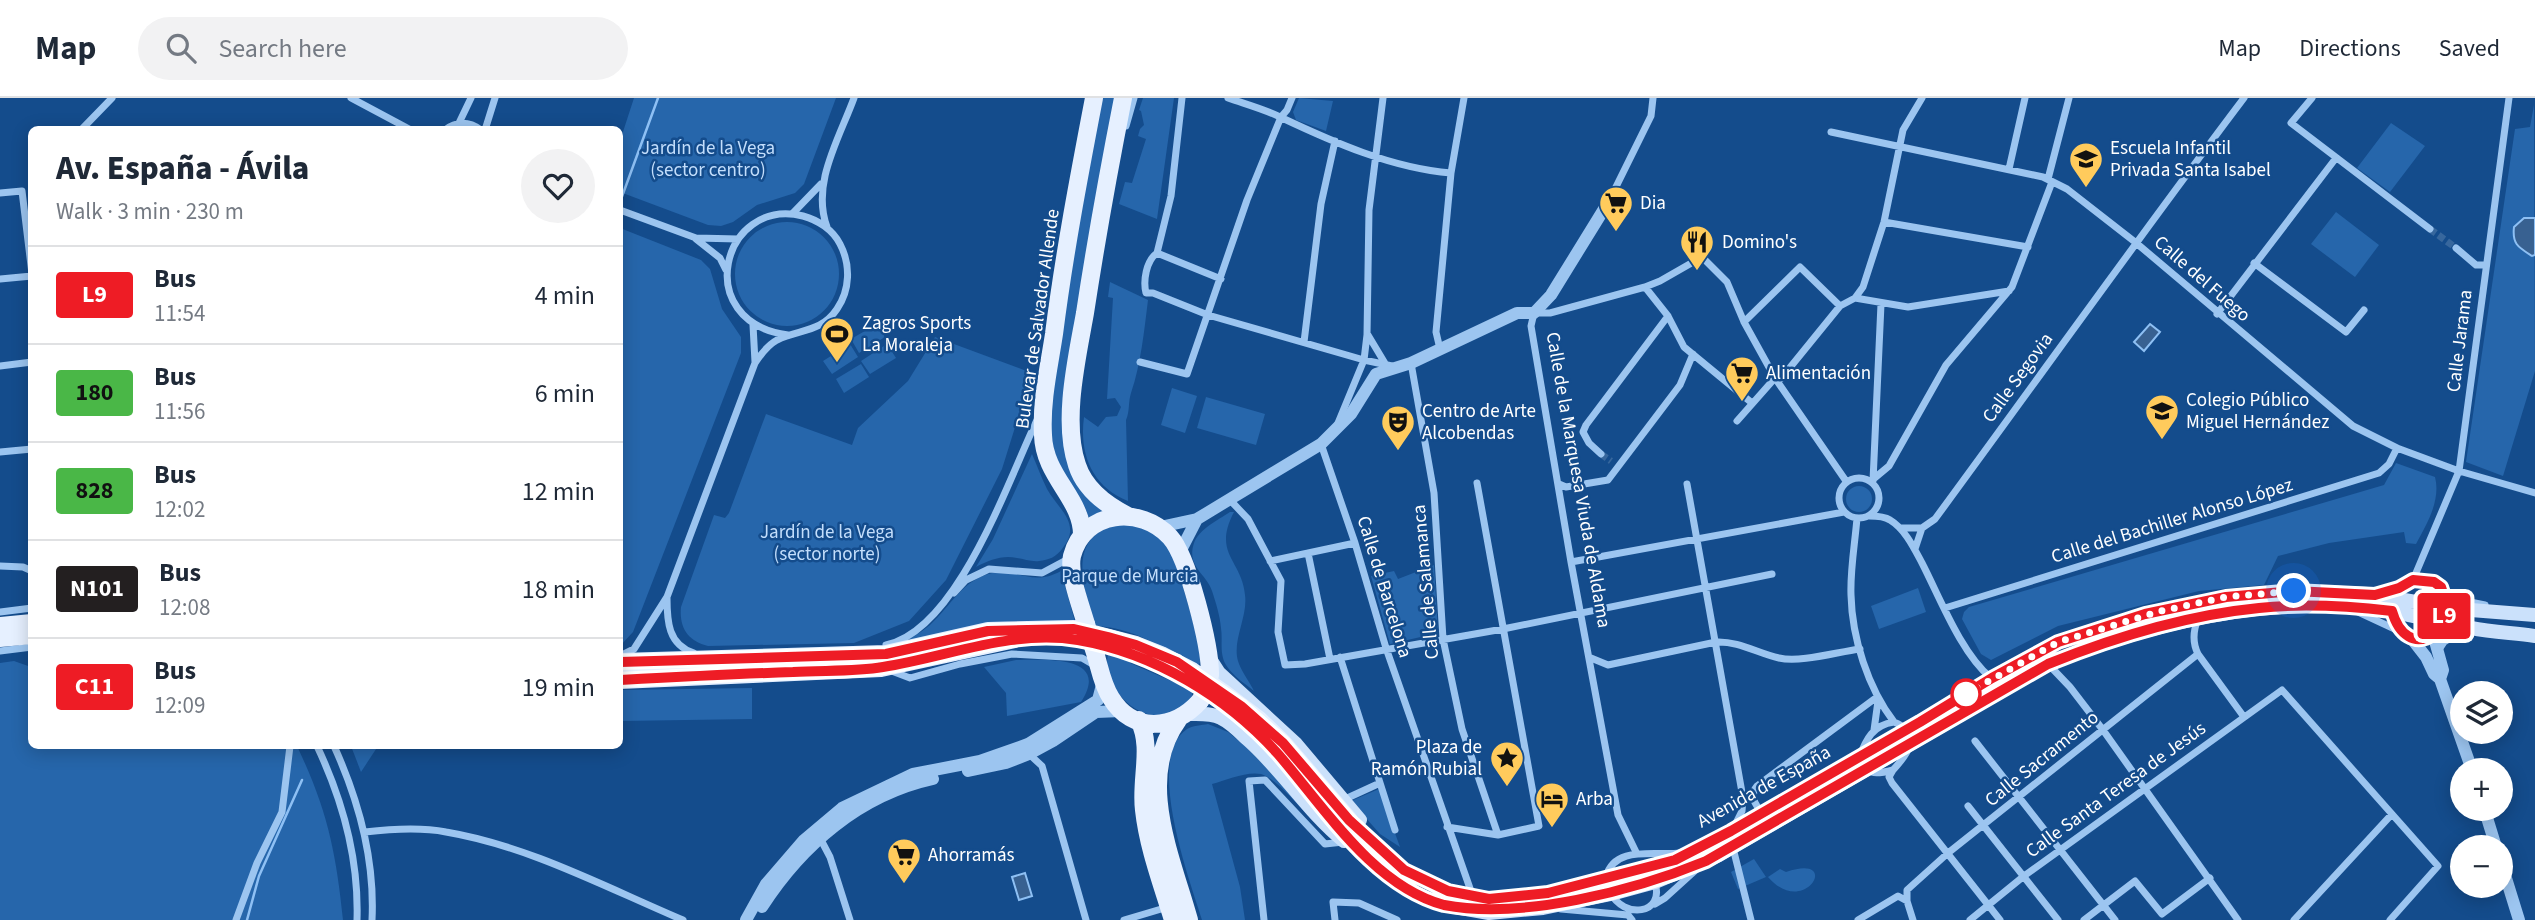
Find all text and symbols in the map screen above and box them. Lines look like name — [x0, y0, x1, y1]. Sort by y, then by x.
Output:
search box — [138, 17, 628, 80]
text: Map — [35, 25, 96, 72]
icon: search — [162, 29, 200, 67]
text: Search here — [218, 30, 347, 67]
text: Map — [2218, 31, 2261, 66]
text: Directions — [2299, 31, 2401, 66]
text: Saved — [2439, 31, 2500, 66]
park label: Jardín de la Vega (sector centro) — [641, 135, 775, 184]
place label: Escuela Infantil Privada Santa Isabel — [2110, 135, 2271, 184]
school or university icon: Escuela Infantil Privada Santa Isabel — [2067, 140, 2105, 189]
text: Av. España - Ávila — [56, 145, 309, 192]
button: heart — [521, 149, 595, 223]
supermarket icon: Dia — [1597, 184, 1635, 233]
place label: Dia — [1640, 190, 1666, 217]
text: Walk · 3 min · 230 m — [56, 195, 244, 228]
street label: Bulevar de Salvador Allende — [1009, 207, 1067, 431]
restaurant icon: Domino's — [1678, 223, 1716, 272]
place label: Domino's — [1722, 229, 1797, 256]
street label: Calle del Fuego — [2148, 229, 2256, 329]
text: Bus — [154, 260, 196, 297]
text: L9 — [82, 277, 107, 312]
text: 4 min — [535, 277, 595, 314]
street label: Calle Jarama — [2440, 288, 2480, 394]
text: 11:54 — [154, 297, 205, 330]
place label: Zagros Sports La Moraleja — [862, 310, 971, 359]
sports icon: Zagros Sports La Moraleja — [818, 315, 856, 364]
street label: Calle Segovia — [1976, 327, 2060, 429]
street label: Calle de la Marquesa Viuda de Aldama — [1539, 330, 1617, 630]
supermarket icon: Alimentación — [1723, 354, 1761, 403]
text: Bus — [154, 358, 196, 395]
place label: Alimentación — [1766, 360, 1871, 387]
text: 180 — [75, 375, 114, 410]
text: 6 min — [535, 375, 595, 412]
place label: Colegio Público Miguel Hernández — [2186, 387, 2329, 436]
school or university icon: Colegio Público Miguel Hernández — [2143, 392, 2181, 441]
text: 11:56 — [154, 395, 205, 428]
place label: Centro de Arte Alcobendas — [1422, 398, 1536, 447]
theatre icon: Centro de Arte Alcobendas — [1379, 403, 1417, 452]
text: Bus — [154, 456, 196, 493]
street label: Calle del Bachiller Alonso López — [2048, 471, 2296, 571]
text: 828 — [75, 473, 114, 508]
text: 12 min — [522, 473, 595, 510]
text: 12:02 — [154, 493, 205, 526]
street label: Calle de Salamanca — [1406, 504, 1446, 660]
street label: Calle de Barcelona — [1350, 513, 1418, 661]
park label: Jardín de la Vega (sector norte) — [760, 519, 894, 568]
text: Bus — [159, 554, 201, 591]
park label: Parque de Murcia — [1061, 563, 1199, 590]
text: N101 — [70, 571, 124, 606]
text: 18 min — [522, 571, 595, 608]
your location — [2276, 573, 2311, 608]
text: 12:08 — [159, 591, 210, 624]
line badge: L9 — [2412, 593, 2476, 639]
text: L9 — [2431, 598, 2457, 633]
text: Bus — [154, 652, 196, 689]
text: C11 — [75, 669, 114, 704]
text: 19 min — [522, 669, 595, 706]
unlabelled marker — [1951, 679, 1981, 709]
map controls — [2450, 681, 2513, 898]
button: layers — [2450, 681, 2513, 744]
text: 12:09 — [154, 689, 205, 722]
street label: Calle Sacramento — [1979, 705, 2105, 813]
street label: Calle Santa Teresa de Jesús — [2020, 715, 2212, 865]
place label: Plaza de Ramón Rubial — [1371, 734, 1482, 783]
place icon: Plaza de Ramón Rubial — [1488, 739, 1526, 788]
street label: Avenida de España — [1692, 739, 1836, 835]
button: + — [2450, 758, 2513, 821]
hotel icon: Arba — [1533, 780, 1571, 829]
place label: Arba — [1576, 786, 1613, 813]
button: − — [2450, 835, 2513, 898]
supermarket icon: Ahorramás — [885, 836, 923, 885]
place label: Ahorramás — [928, 842, 1015, 869]

